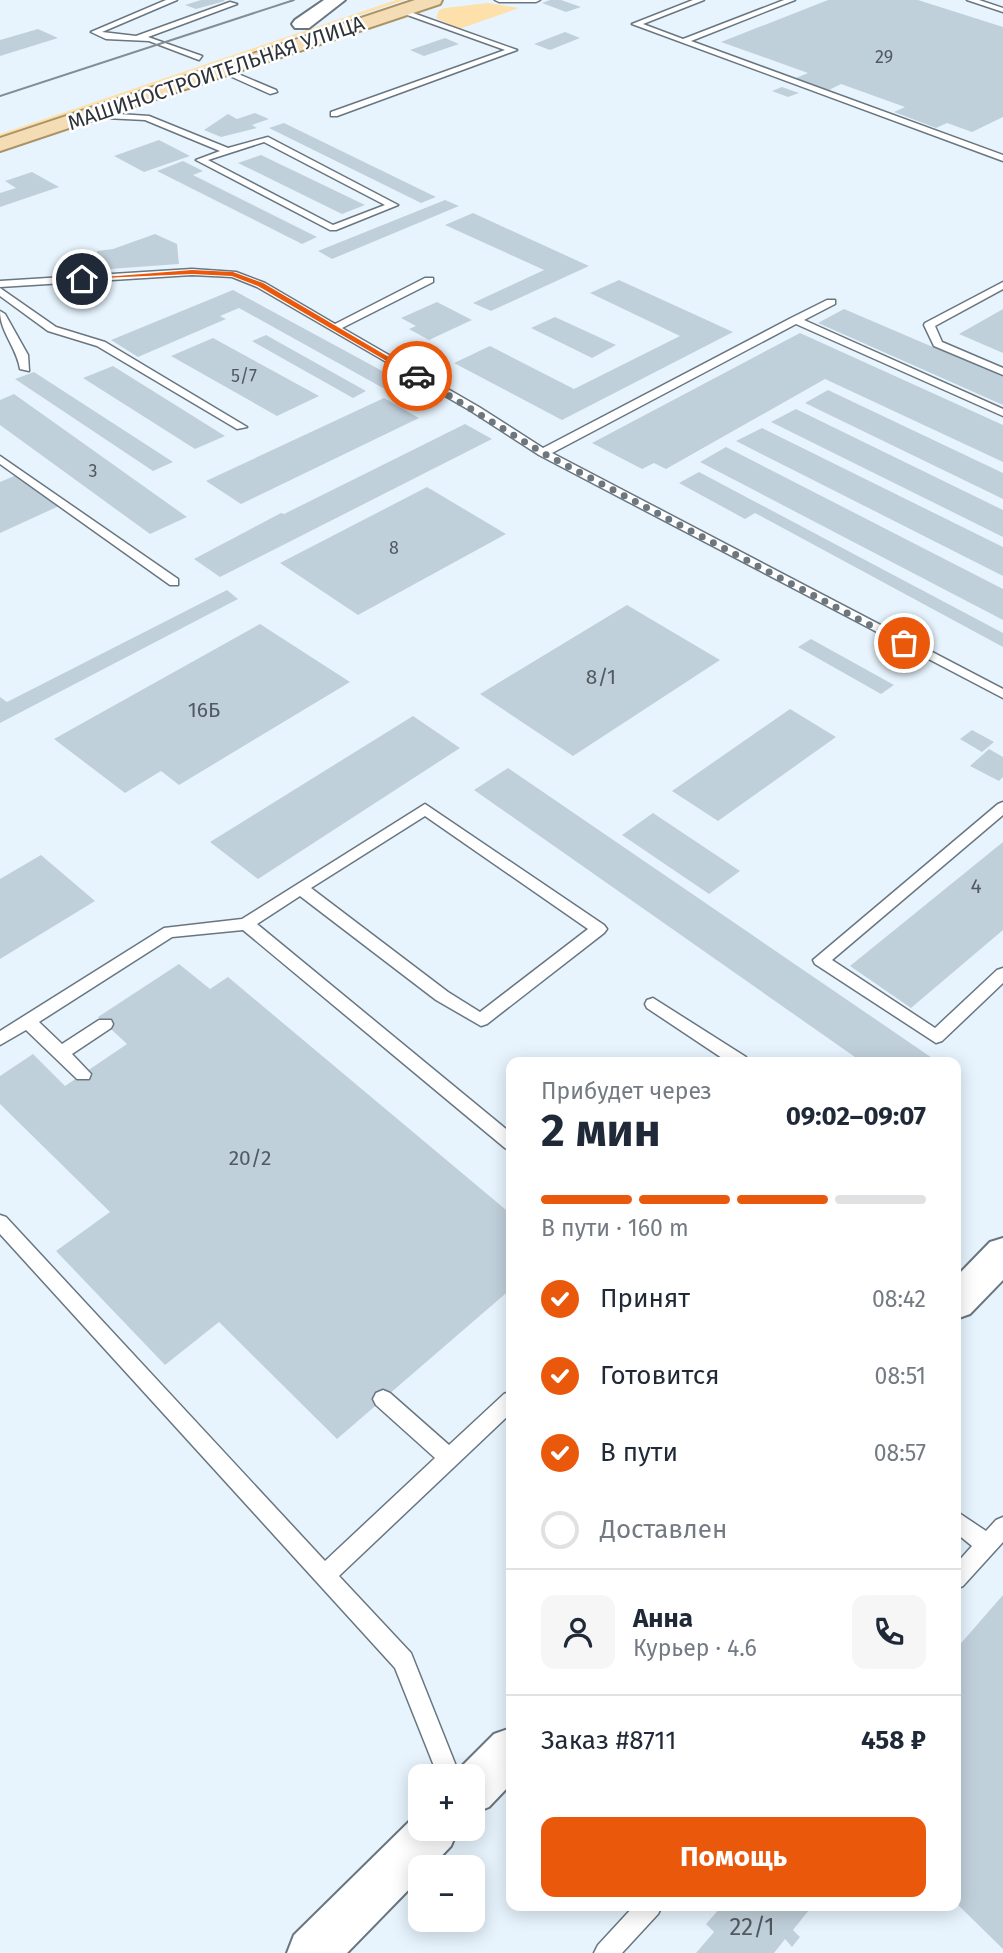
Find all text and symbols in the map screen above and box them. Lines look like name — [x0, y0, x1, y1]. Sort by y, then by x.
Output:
street label: МАШИНОСТРОИТЕЛЬНАЯ УЛИЦА — [64, 10, 368, 136]
house number: 29 — [875, 46, 893, 68]
pin — [52, 249, 112, 309]
icon: home — [63, 260, 101, 298]
courier — [382, 341, 452, 411]
icon: car — [398, 357, 436, 395]
house number: 5/7 — [231, 365, 257, 387]
house number: 3 — [89, 460, 97, 482]
house number: 8 — [389, 537, 399, 559]
pin — [874, 613, 934, 673]
icon: bag — [885, 624, 923, 662]
house number: 8/1 — [586, 664, 616, 690]
house number: 16Б — [188, 697, 220, 723]
house number: 4 — [970, 873, 982, 899]
text: Прибудет через — [541, 1077, 712, 1105]
text: 09:02–09:07 — [786, 1101, 926, 1132]
text: 2 мин — [541, 1103, 661, 1158]
house number: 20/2 — [229, 1145, 271, 1171]
text: В пути · 160 m — [541, 1214, 689, 1242]
icon: check — [541, 1280, 579, 1318]
text: Принят — [600, 1283, 690, 1314]
text: 08:42 — [872, 1285, 926, 1313]
icon: check — [541, 1357, 579, 1395]
text: Готовится — [600, 1360, 720, 1391]
text: 08:51 — [875, 1362, 926, 1390]
icon: check — [541, 1434, 579, 1472]
text: В пути — [600, 1437, 678, 1468]
text: 08:57 — [874, 1439, 926, 1467]
text: Доставлен — [600, 1514, 727, 1545]
button: person — [541, 1595, 615, 1669]
button: phone — [852, 1595, 926, 1669]
text: Анна — [633, 1603, 693, 1634]
text: Курьер · 4.6 — [633, 1634, 757, 1662]
text: Заказ #8711 — [541, 1725, 676, 1756]
text: 458 ₽ — [861, 1725, 926, 1756]
map controls — [408, 1764, 485, 1932]
button: + — [408, 1764, 485, 1841]
button: Помощь — [541, 1817, 926, 1897]
button: − — [408, 1855, 485, 1932]
house number: 22/1 — [729, 1913, 775, 1941]

